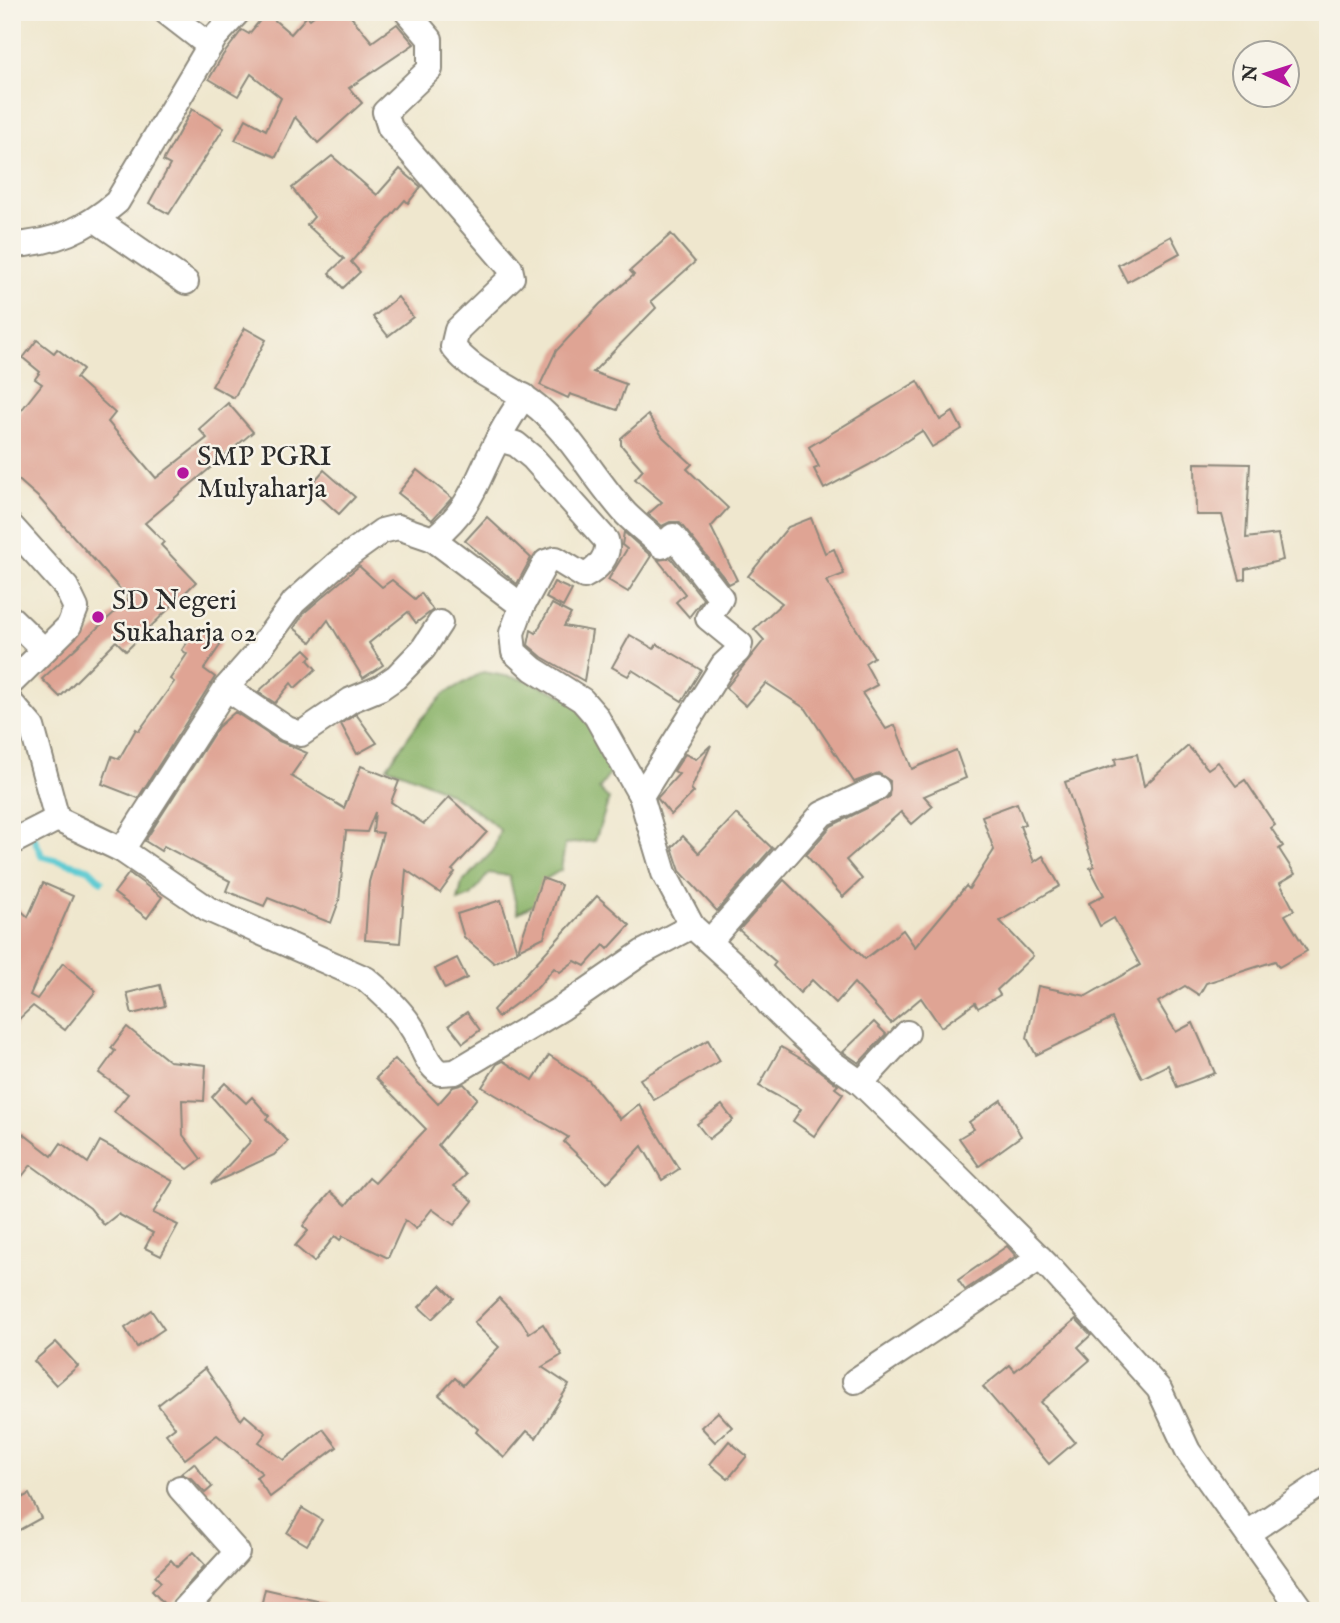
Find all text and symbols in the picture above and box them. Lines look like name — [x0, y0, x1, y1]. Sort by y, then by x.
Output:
north arrow — [1232, 38, 1302, 108]
text: N — [1238, 63, 1264, 83]
place label: SMP PGRI Mulyaharja — [197, 440, 331, 507]
marker: SMP PGRI Mulyaharja — [175, 465, 191, 481]
place label: SD Negeri Sukaharja 02 — [112, 584, 257, 651]
marker: SD Negeri Sukaharja 02 — [90, 609, 106, 625]

